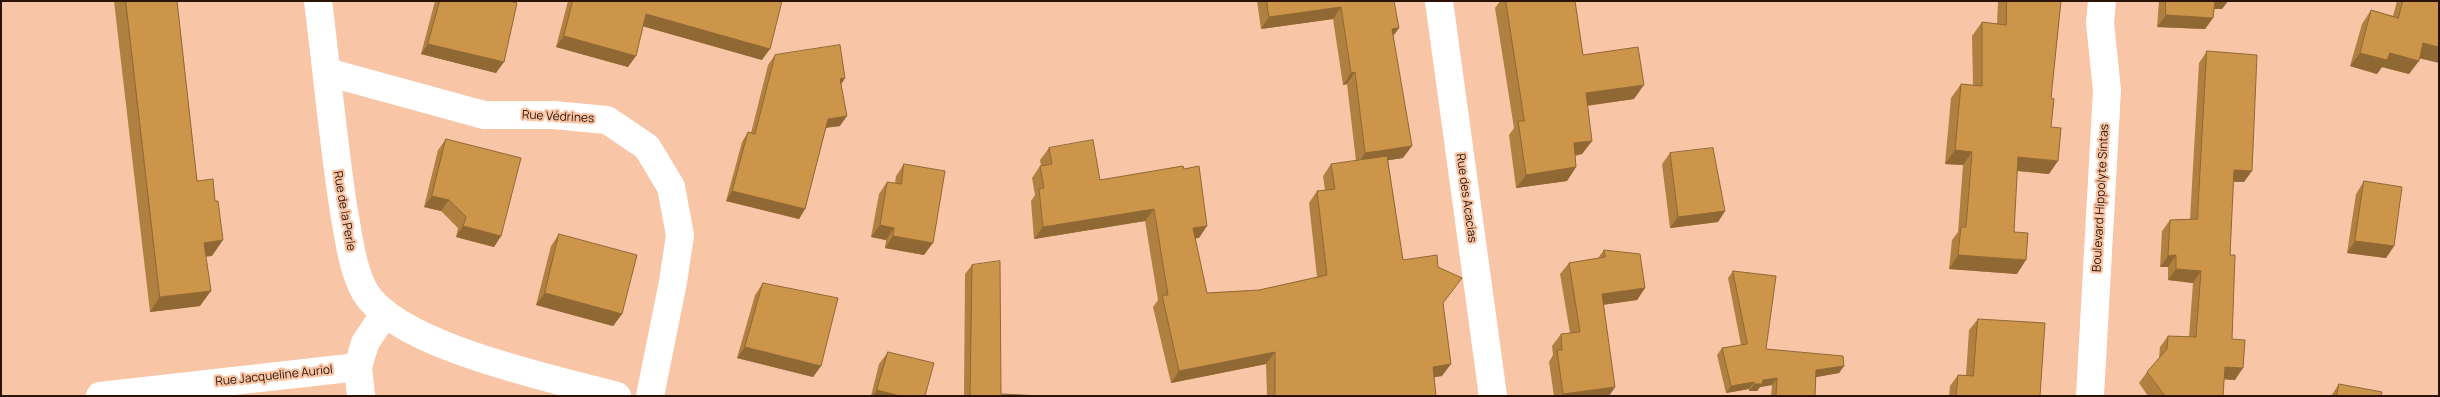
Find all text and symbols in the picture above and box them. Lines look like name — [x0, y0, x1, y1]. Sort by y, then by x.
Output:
street label: Rue Védrines — [521, 108, 595, 126]
street label: Boulevard Hippolyte Sintas — [2090, 124, 2112, 272]
street label: Rue des Acacias — [1453, 152, 1479, 244]
street label: Rue de la Perle — [330, 170, 358, 252]
street label: Rue Jacqueline Auriol — [215, 363, 333, 389]

